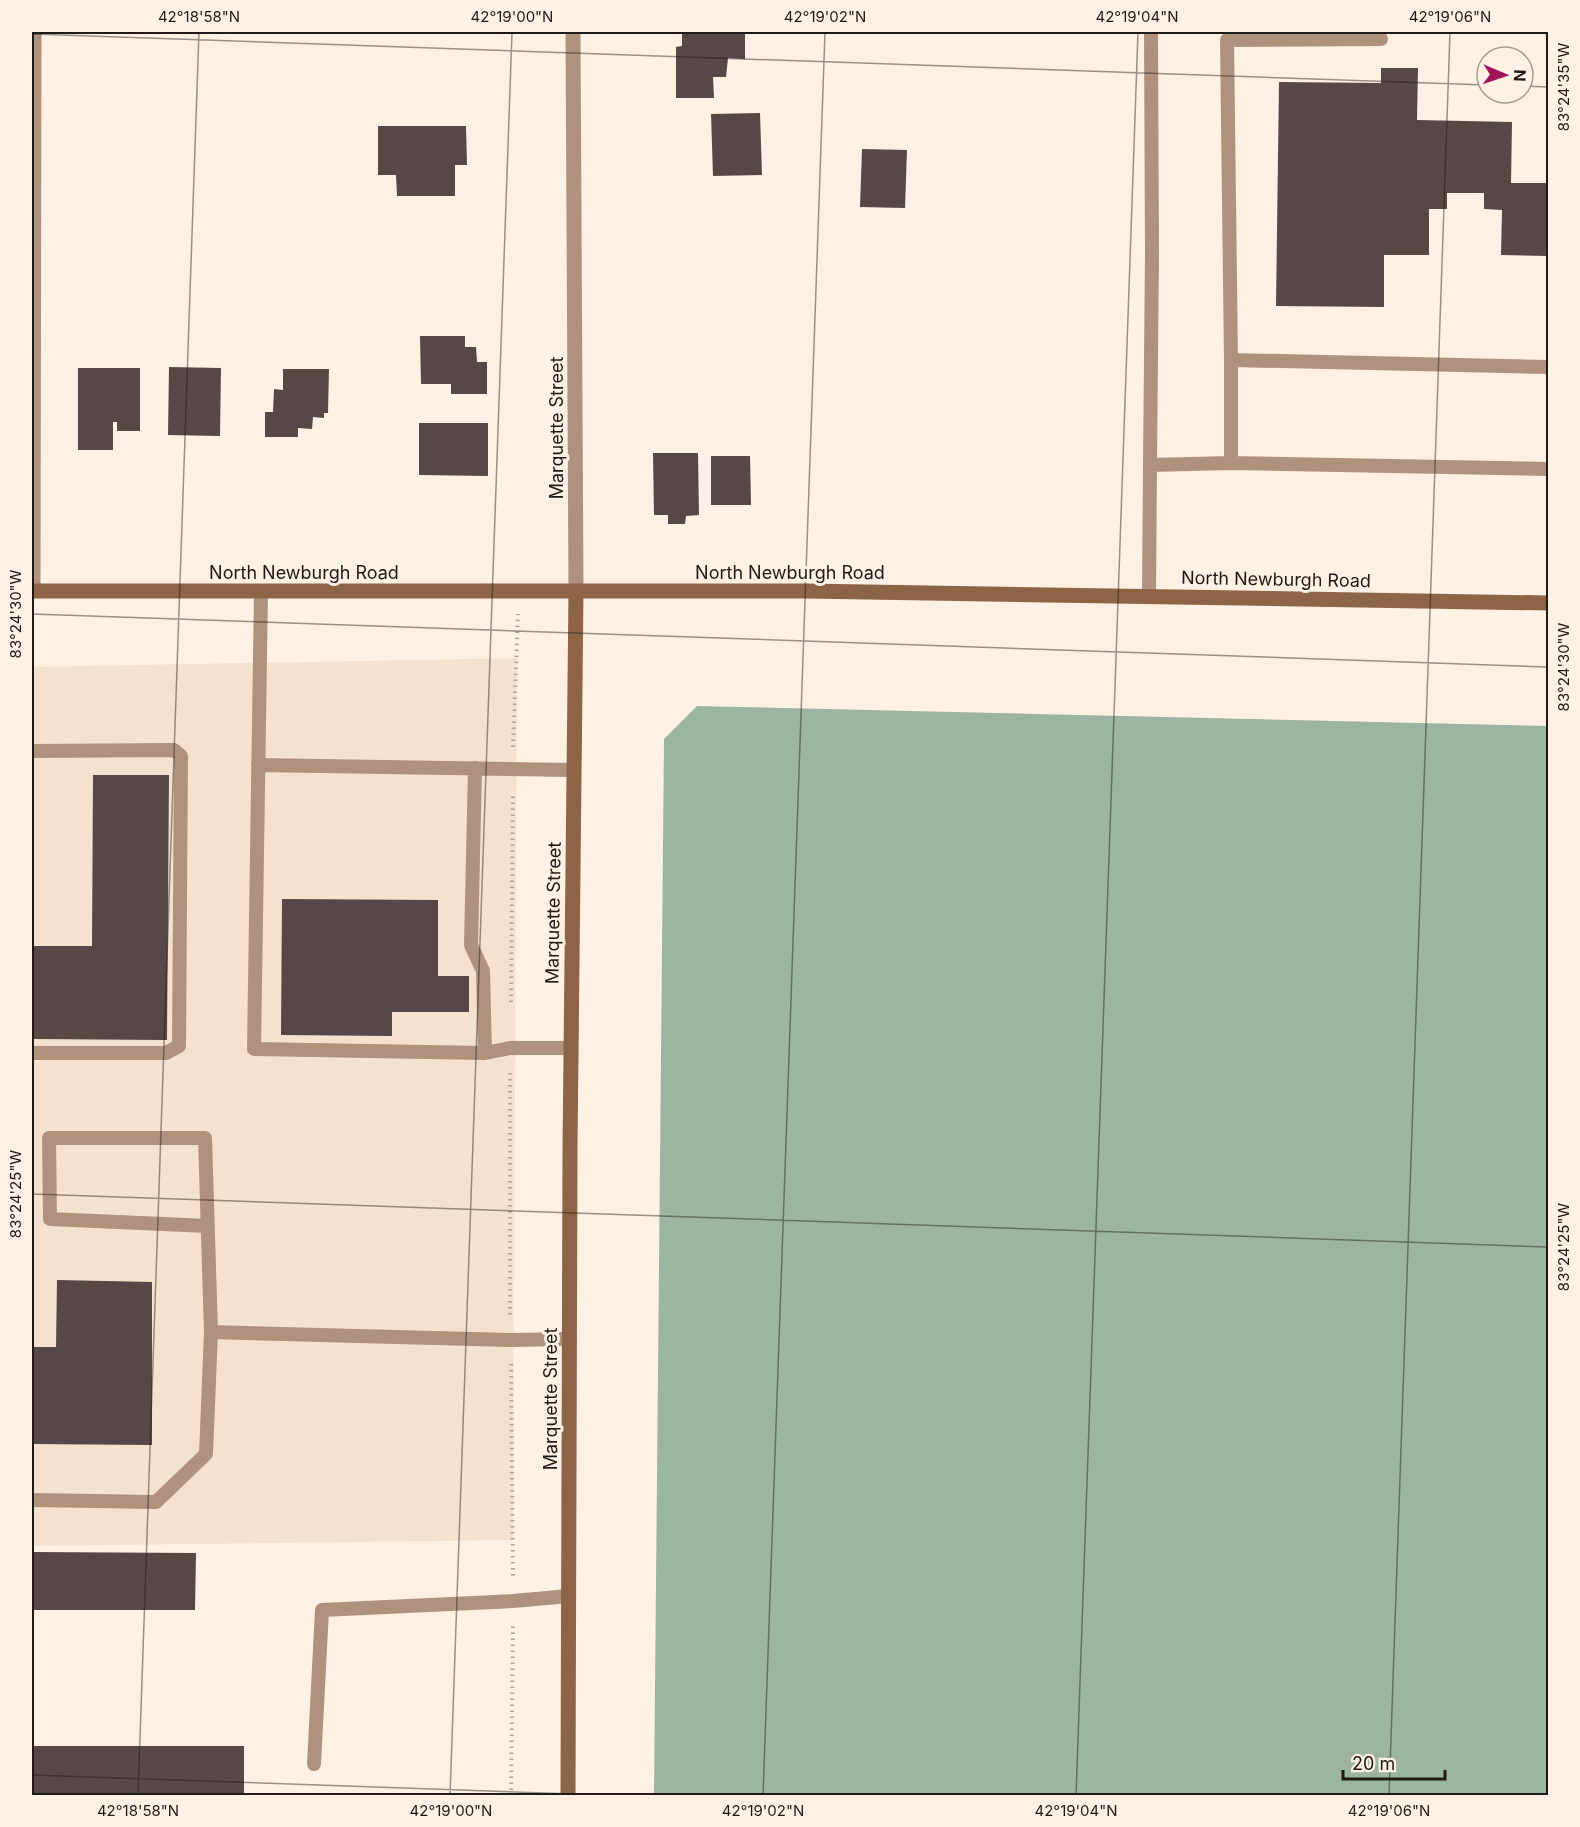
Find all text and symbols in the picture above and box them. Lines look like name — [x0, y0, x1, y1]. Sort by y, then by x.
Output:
text: 42°18'58"N — [158, 7, 240, 26]
text: 42°19'00"N — [471, 7, 553, 26]
text: 42°19'02"N — [784, 7, 866, 26]
text: 42°19'04"N — [1095, 7, 1179, 26]
text: 42°19'06"N — [1409, 7, 1491, 26]
text: 83°24'35"W — [1554, 43, 1573, 131]
north arrow — [1475, 45, 1535, 105]
text: N — [1510, 69, 1530, 82]
street label: Marquette Street — [546, 357, 567, 499]
street label: North Newburgh Road — [209, 562, 399, 583]
street label: North Newburgh Road — [695, 562, 885, 583]
street label: North Newburgh Road — [1181, 567, 1371, 591]
text: 83°24'30"W — [6, 569, 25, 658]
text: 83°24'30"W — [1554, 622, 1573, 711]
street label: Marquette Street — [541, 841, 565, 984]
text: 83°24'25"W — [6, 1150, 25, 1238]
text: 83°24'25"W — [1554, 1203, 1573, 1291]
street label: Marquette Street — [540, 1328, 561, 1470]
scale bar — [1343, 1743, 1445, 1781]
text: 20 m — [1352, 1753, 1395, 1774]
text: 42°18'58"N — [97, 1801, 179, 1820]
text: 42°19'00"N — [410, 1801, 492, 1820]
text: 42°19'02"N — [722, 1801, 804, 1820]
text: 42°19'04"N — [1034, 1801, 1118, 1820]
text: 42°19'06"N — [1348, 1801, 1430, 1820]

